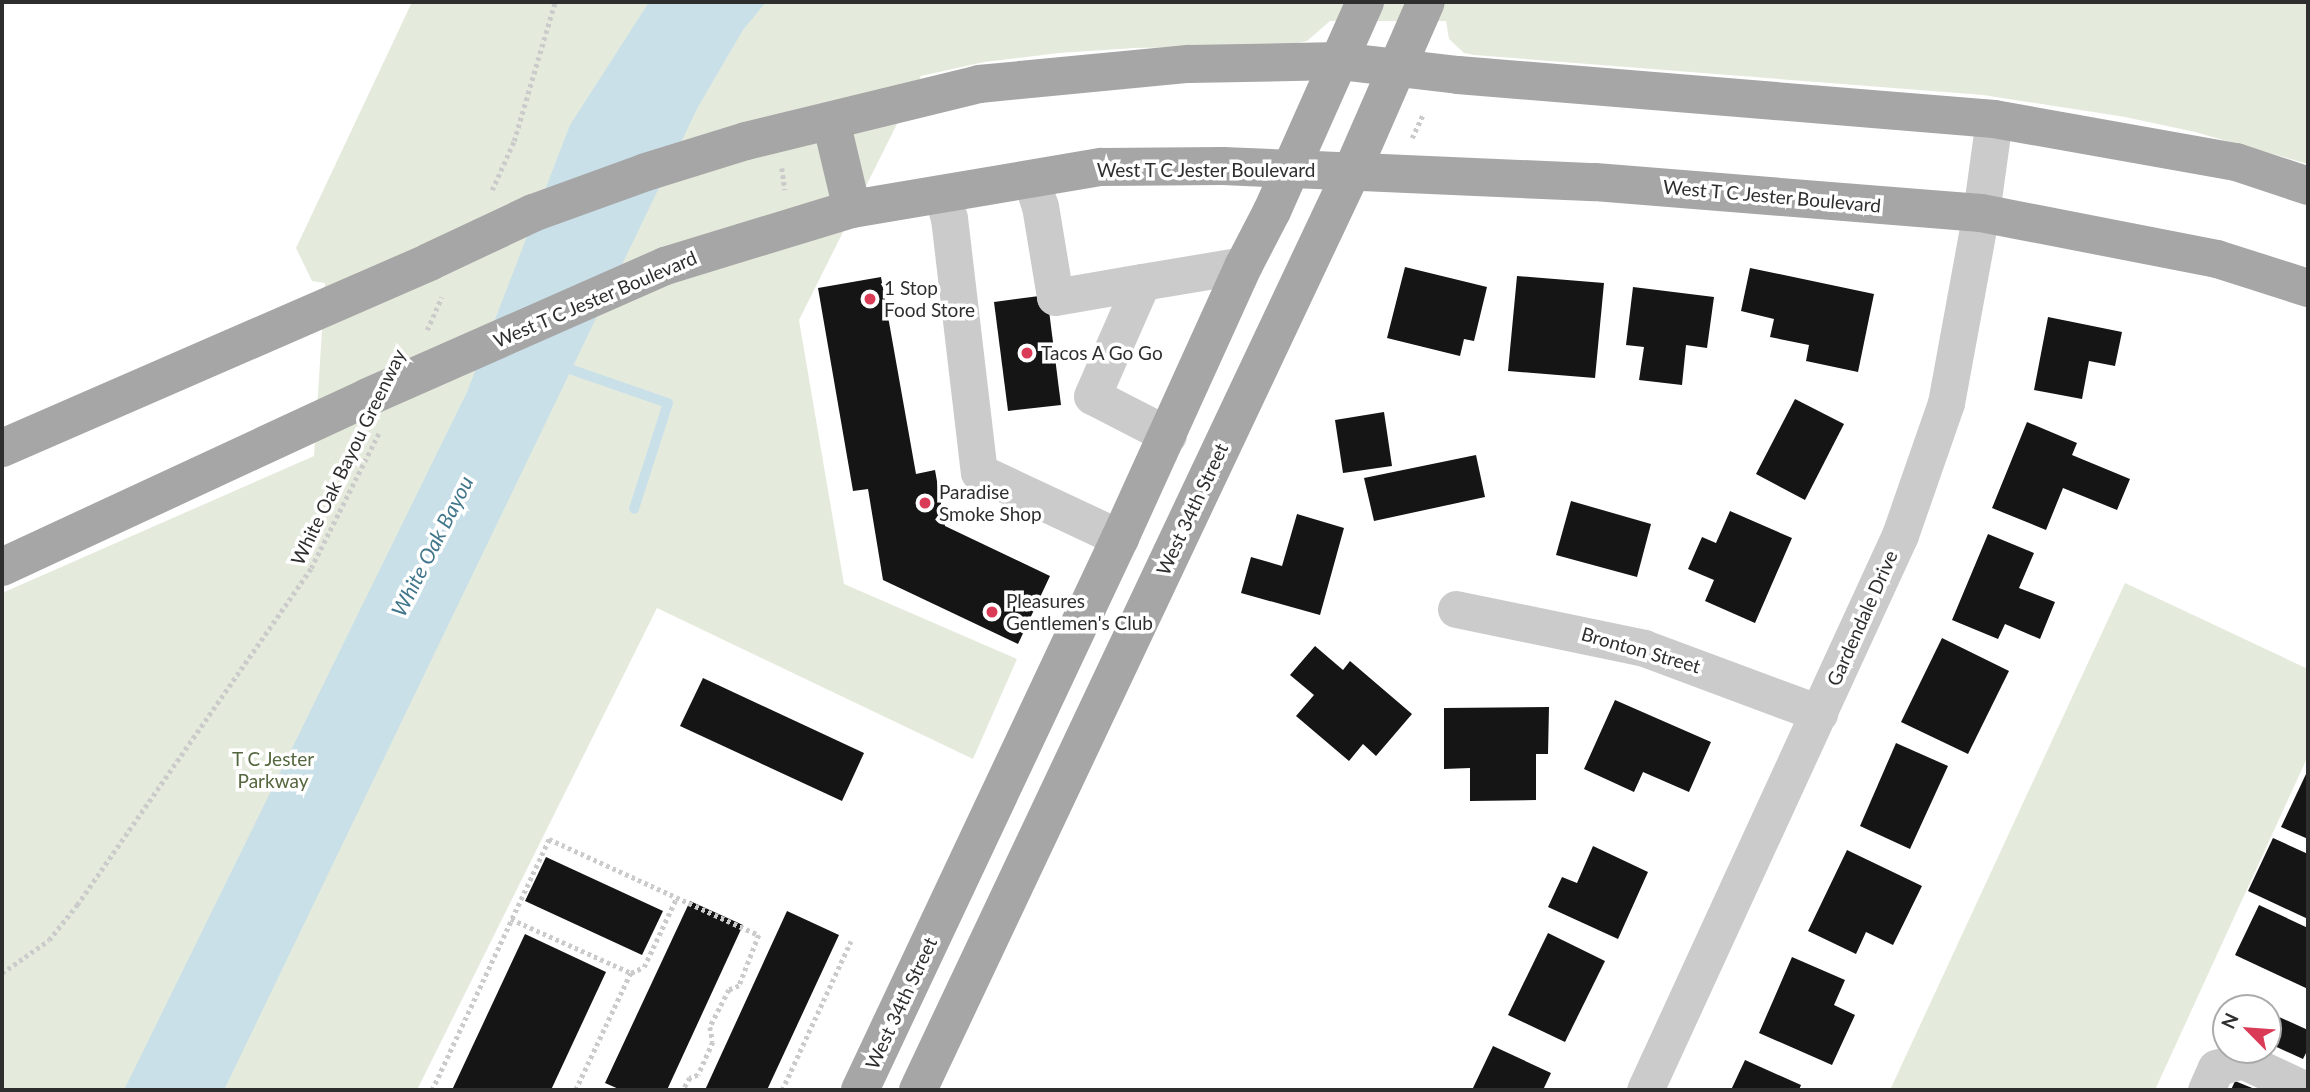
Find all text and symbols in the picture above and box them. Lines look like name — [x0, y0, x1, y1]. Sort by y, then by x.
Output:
street label: West T C Jester Boulevard — [1096, 159, 1316, 181]
street label: West T C Jester Boulevard — [1661, 175, 1883, 217]
street label: West T C Jester Boulevard — [489, 245, 701, 353]
place label: 1 Stop Food Store — [884, 277, 975, 321]
marker: 1 Stop Food Store — [862, 291, 878, 307]
place label: Tacos A Go Go — [1041, 342, 1164, 364]
street label: White Oak Bayou Greenway — [286, 345, 410, 569]
marker: Tacos A Go Go — [1019, 345, 1035, 361]
street label: West 34th Street — [1151, 439, 1233, 579]
water label: White Oak Bayou — [386, 472, 478, 620]
place label: Paradise Smoke Shop — [939, 481, 1042, 525]
marker: Paradise Smoke Shop — [917, 495, 933, 511]
street label: Gardendale Drive — [1822, 547, 1902, 689]
place label: Pleasures Gentlemen's Club — [1006, 590, 1153, 634]
marker: Pleasures Gentlemen's Club — [984, 604, 1000, 620]
street label: Bronton Street — [1579, 622, 1703, 678]
park label: T C Jester Parkway — [231, 748, 315, 792]
street label: West 34th Street — [860, 933, 942, 1073]
north arrow — [2212, 994, 2282, 1064]
text: N — [2216, 1009, 2243, 1032]

